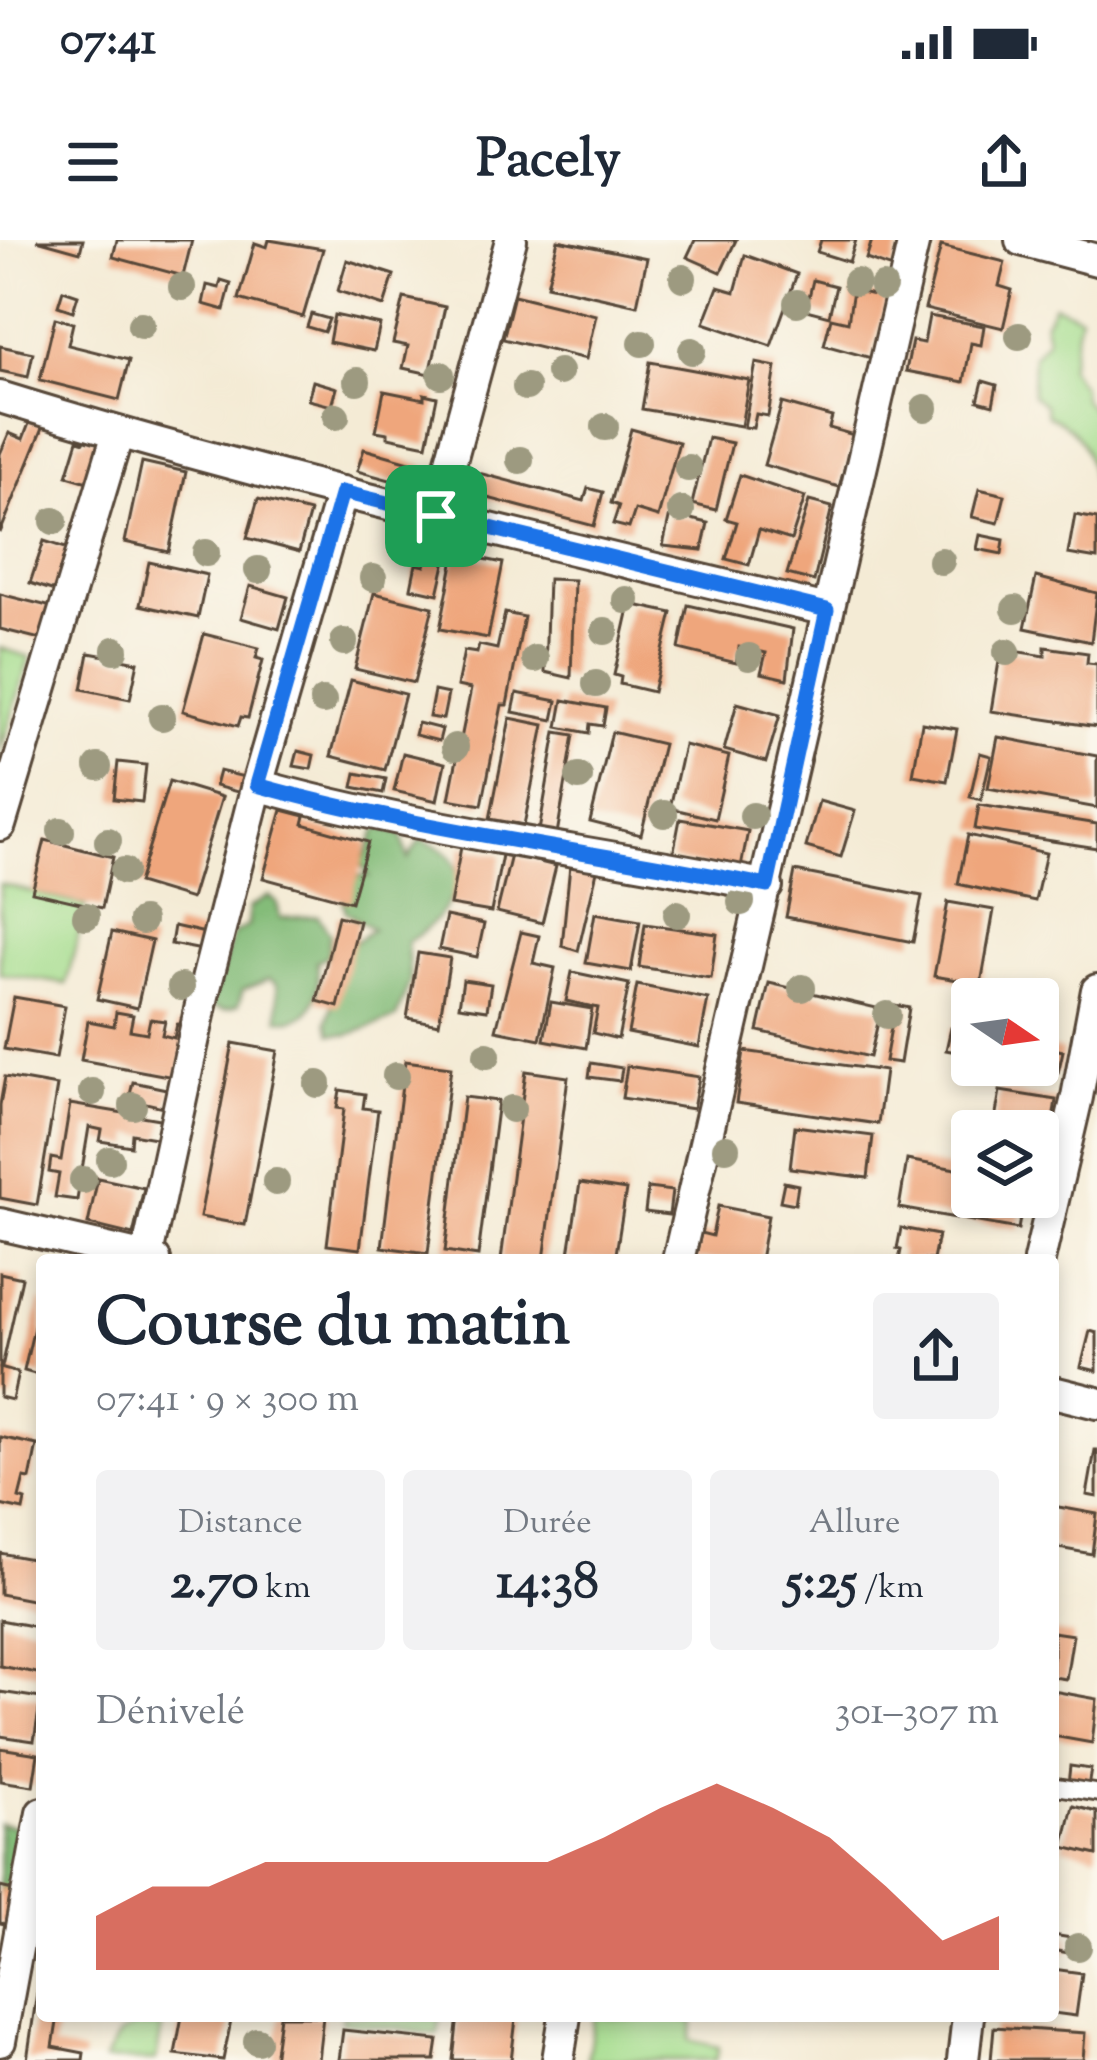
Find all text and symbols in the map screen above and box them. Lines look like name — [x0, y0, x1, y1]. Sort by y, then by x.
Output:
text: 07:41 — [60, 10, 156, 75]
text: Pacely — [476, 123, 621, 201]
icon: menu — [60, 129, 126, 195]
icon: share — [971, 129, 1037, 195]
pin — [385, 465, 487, 567]
icon: arrive — [403, 483, 469, 549]
north arrow — [951, 978, 1059, 1086]
map controls — [951, 978, 1059, 1218]
button: layers — [951, 1110, 1059, 1218]
text: Course du matin — [96, 1280, 570, 1375]
button: share — [873, 1293, 999, 1419]
text: 07:41 · 9 × 300 m — [96, 1373, 359, 1429]
text: Distance — [178, 1500, 303, 1548]
text: Durée — [503, 1500, 592, 1548]
text: Allure — [809, 1500, 900, 1548]
text: 2.70 — [170, 1548, 258, 1621]
text: 14:38 — [496, 1548, 599, 1621]
text: 5:25 — [785, 1548, 857, 1621]
text: km — [258, 1565, 311, 1613]
text: /km — [857, 1565, 924, 1613]
text: Dénivelé — [96, 1686, 245, 1742]
text: 301–307 m — [835, 1686, 999, 1742]

